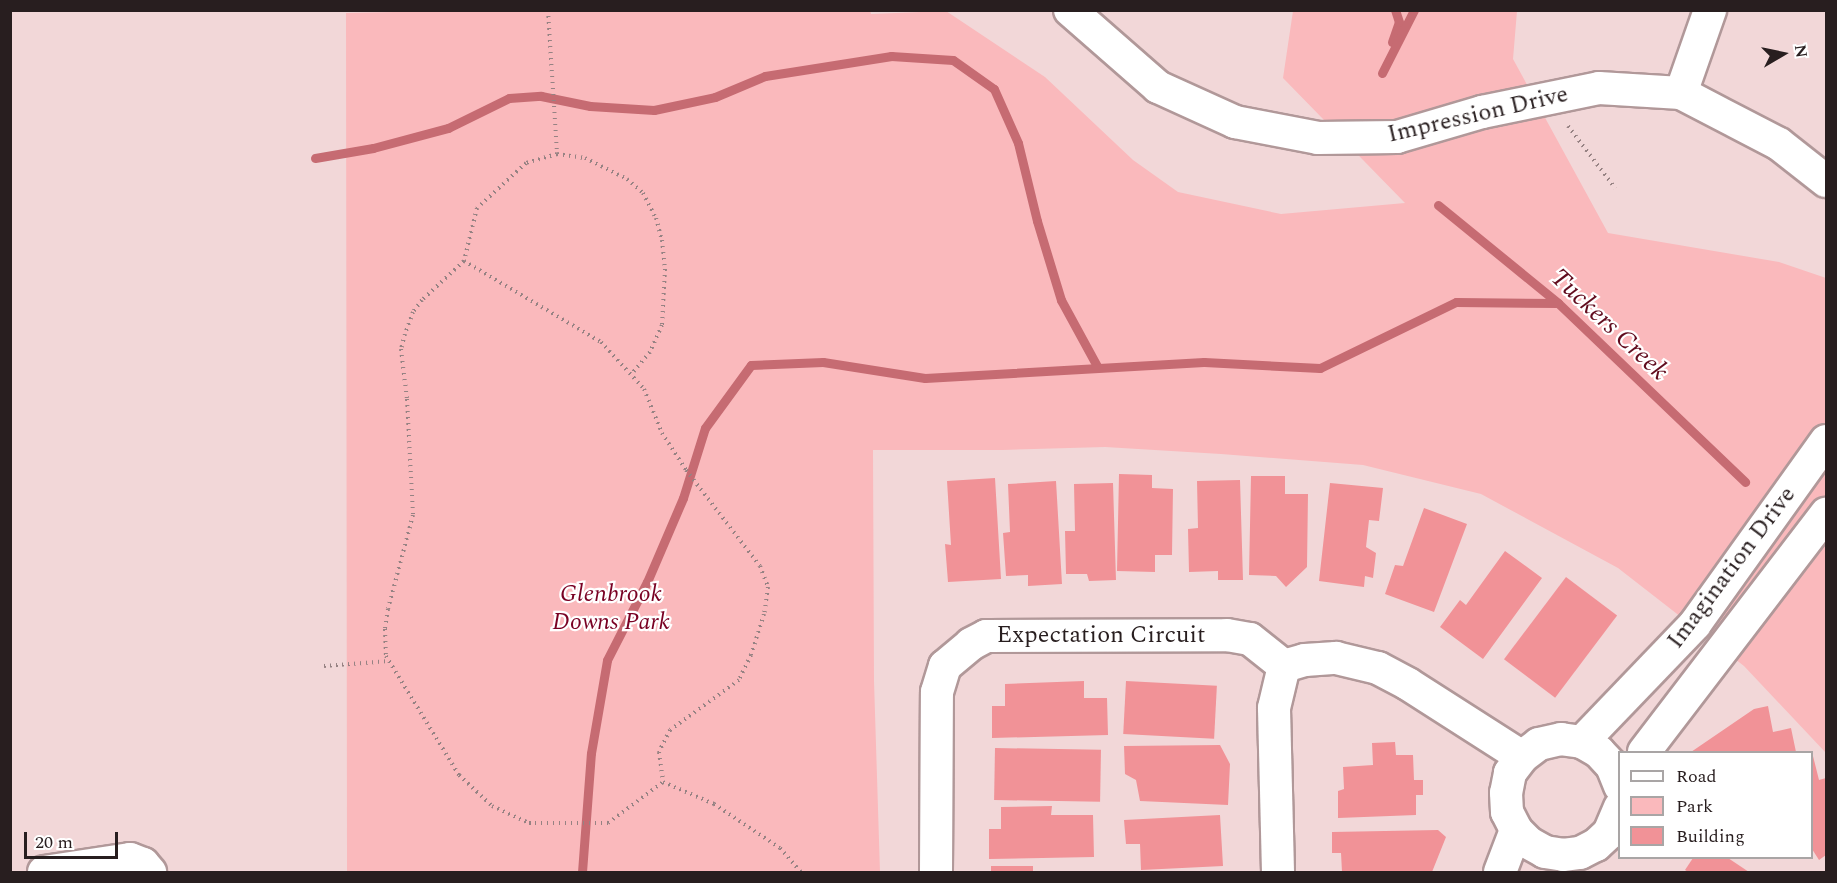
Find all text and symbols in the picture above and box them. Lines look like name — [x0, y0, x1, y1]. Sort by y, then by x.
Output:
north arrow — [1753, 24, 1813, 84]
text: N — [1788, 43, 1814, 60]
street label: Impression Drive — [1385, 80, 1571, 150]
water label: Tuckers Creek — [1544, 263, 1674, 387]
street label: Imagination Drive — [1662, 481, 1802, 655]
park label: Glenbrook Downs Park — [552, 581, 670, 637]
street label: Expectation Circuit — [997, 622, 1205, 650]
legend — [1618, 751, 1813, 859]
text: Road — [1676, 763, 1717, 790]
text: Park — [1676, 793, 1713, 820]
scale bar — [27, 820, 122, 858]
text: Building — [1676, 823, 1745, 850]
text: 20 m — [35, 829, 73, 856]

